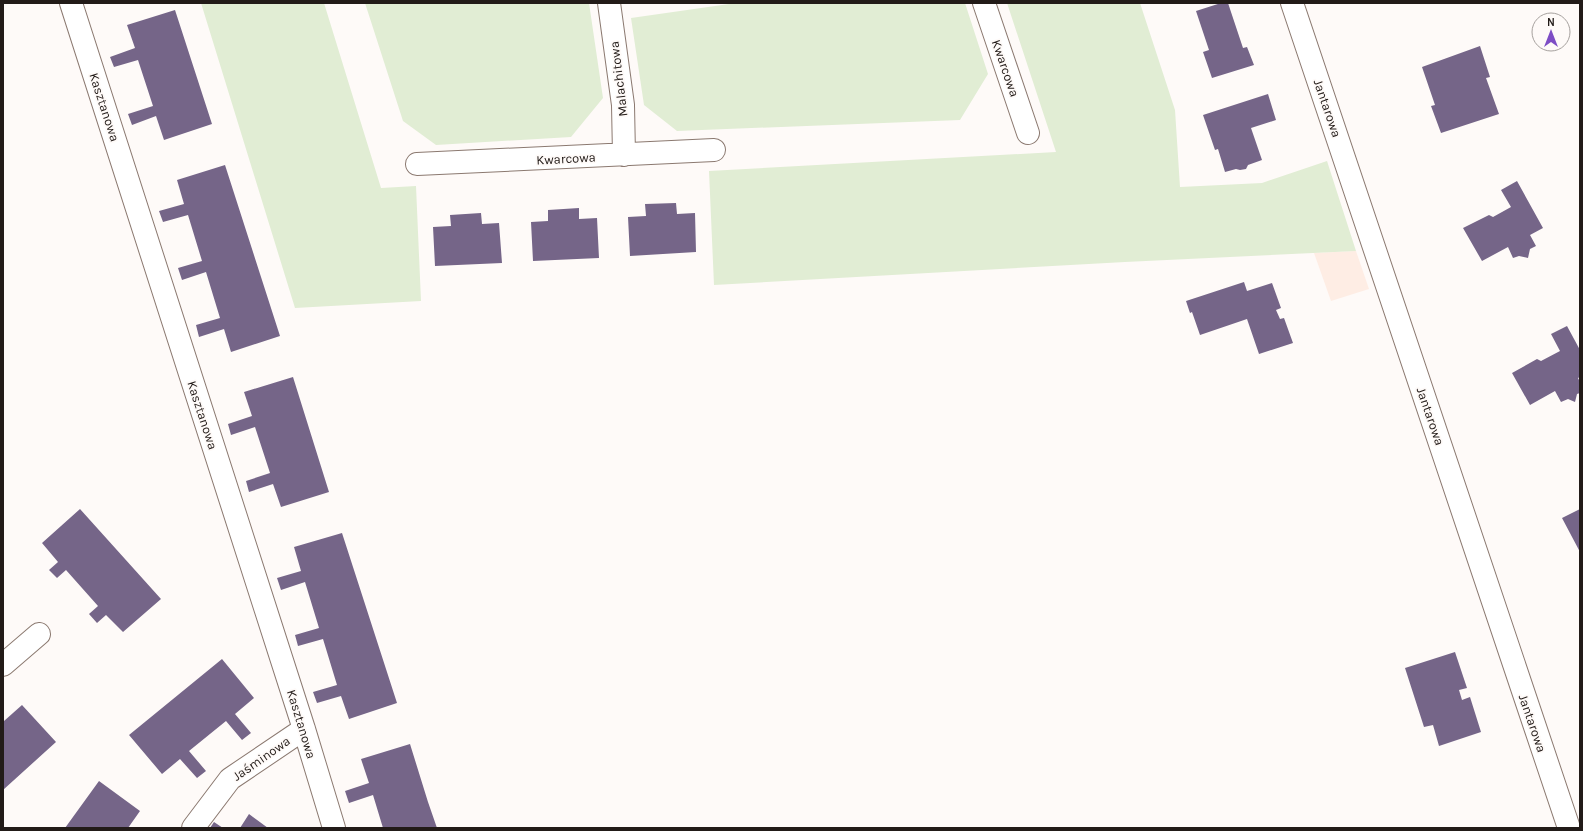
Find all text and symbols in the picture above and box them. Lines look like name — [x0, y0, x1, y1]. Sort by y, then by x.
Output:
north arrow — [1531, 12, 1571, 52]
text: N — [1547, 16, 1555, 29]
street label: Kwarcowa — [989, 38, 1022, 99]
street label: Malachitowa — [606, 40, 631, 118]
street label: Kasztanowa — [86, 71, 123, 144]
street label: Jantarowa — [1311, 77, 1344, 139]
street label: Kwarcowa — [536, 149, 596, 168]
street label: Kasztanowa — [184, 379, 221, 452]
street label: Jantarowa — [1414, 385, 1447, 447]
street label: Kasztanowa — [284, 688, 319, 761]
street label: Jantarowa — [1516, 692, 1549, 754]
street label: Jaśminowa — [230, 733, 293, 784]

